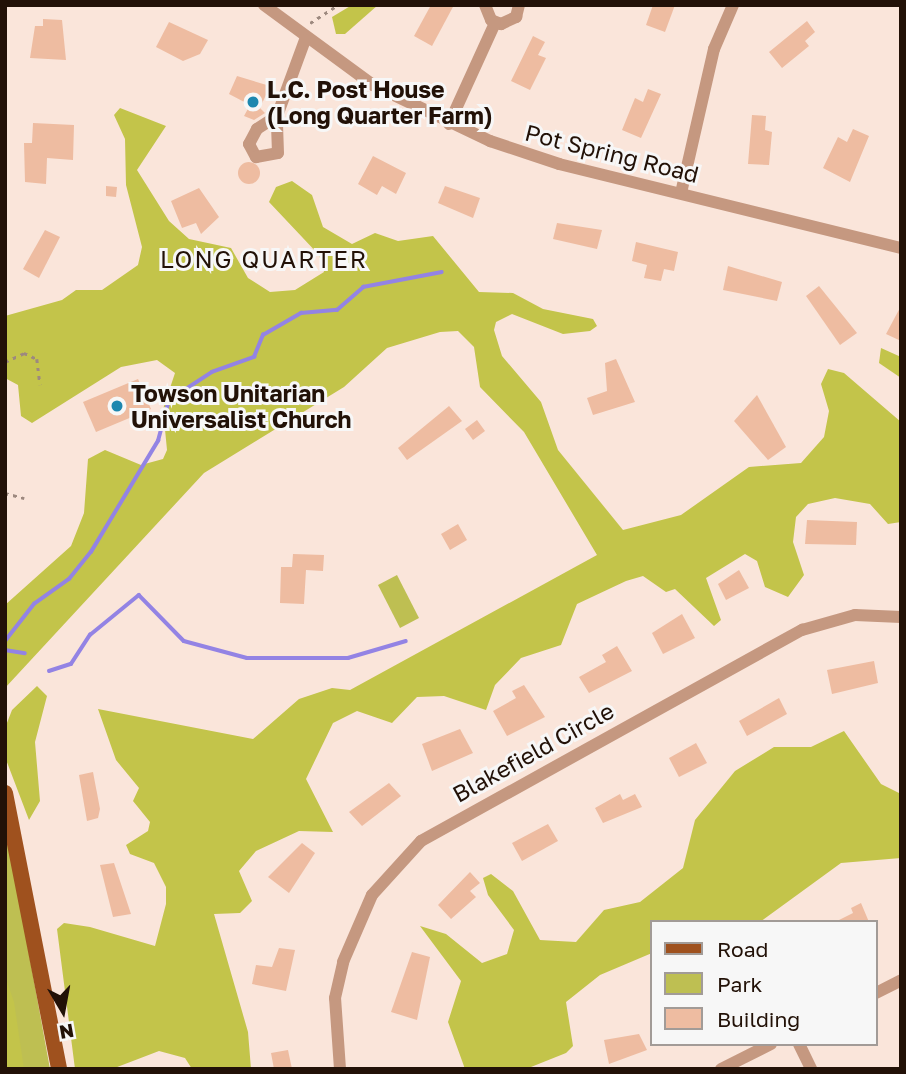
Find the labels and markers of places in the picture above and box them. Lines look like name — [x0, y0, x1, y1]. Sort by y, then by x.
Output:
place label: L.C. Post House (Long Quarter Farm) — [267, 75, 493, 129]
marker: L.C. Post House (Long Quarter Farm) — [245, 94, 261, 110]
place label: Towson Unitarian Universalist Church — [131, 379, 352, 433]
marker: Towson Unitarian Universalist Church — [109, 398, 125, 414]

